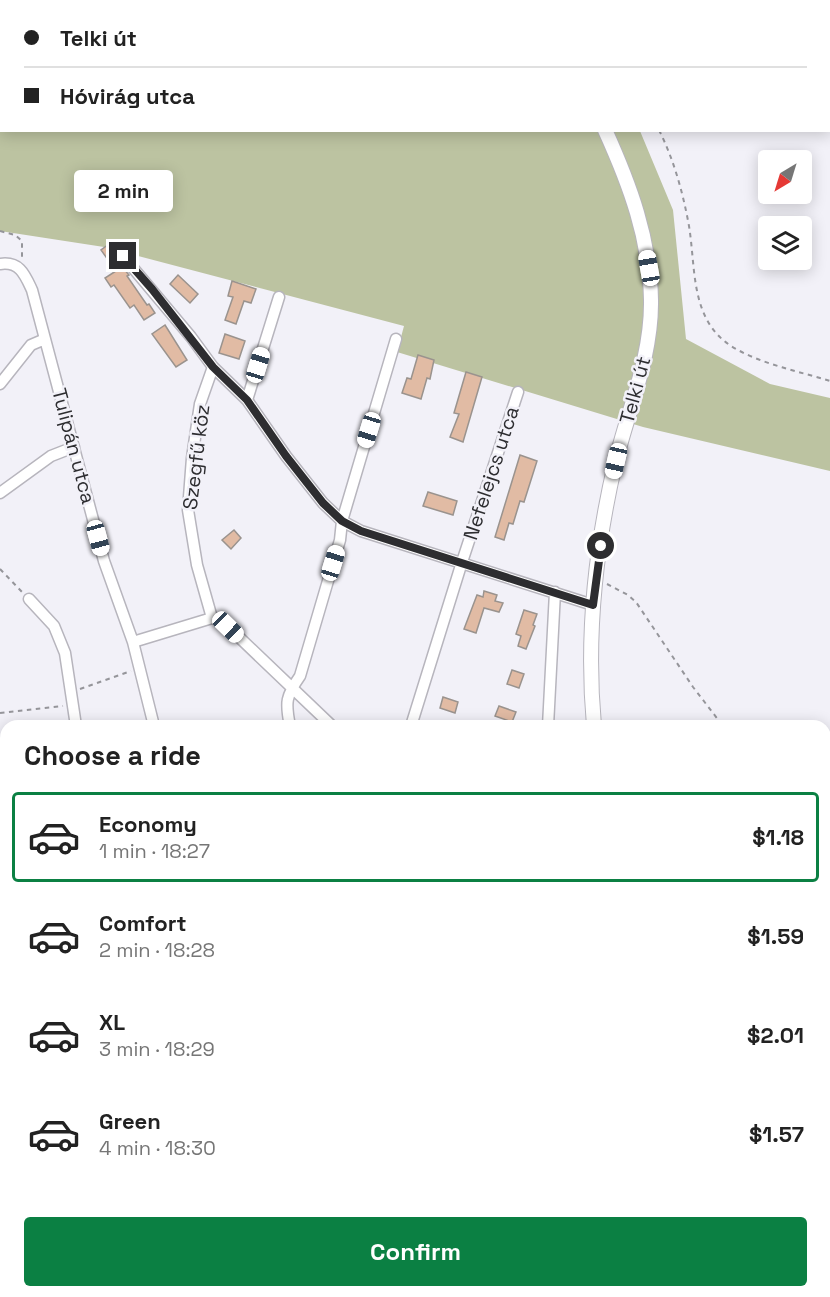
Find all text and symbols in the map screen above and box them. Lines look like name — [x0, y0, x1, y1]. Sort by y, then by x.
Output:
text: Telki út — [60, 24, 137, 52]
text: Hóvirág utca — [60, 82, 195, 110]
north arrow — [758, 150, 812, 204]
map controls — [758, 150, 812, 270]
callout: 2 min — [74, 169, 172, 211]
text: 2 min — [98, 178, 149, 204]
button: layers — [758, 216, 812, 270]
route end — [109, 242, 136, 269]
car — [637, 249, 661, 287]
car — [244, 345, 272, 385]
street label: Telki út — [614, 353, 656, 427]
street label: Tulipán utca — [46, 385, 102, 507]
street label: Szegfű köz — [177, 403, 215, 511]
street label: Nefelejcs utca — [457, 403, 525, 543]
car — [355, 410, 383, 450]
car — [603, 441, 629, 481]
car — [85, 518, 111, 558]
route start — [587, 532, 614, 559]
car — [319, 543, 347, 583]
car — [209, 608, 247, 646]
text: Choose a ride — [24, 738, 201, 773]
icon: car — [27, 810, 81, 864]
text: Economy — [99, 810, 197, 838]
text: $1.18 — [752, 823, 804, 851]
text: 1 min · 18:27 — [99, 838, 210, 864]
icon: car — [27, 909, 81, 963]
text: Comfort — [99, 909, 187, 937]
text: $1.59 — [747, 922, 804, 950]
text: 2 min · 18:28 — [99, 937, 215, 963]
icon: car — [27, 1008, 81, 1062]
text: XL — [99, 1008, 125, 1036]
text: $2.01 — [747, 1021, 804, 1049]
text: 3 min · 18:29 — [99, 1036, 215, 1062]
icon: car — [27, 1107, 81, 1161]
text: Green — [99, 1107, 161, 1135]
text: $1.57 — [749, 1120, 804, 1148]
text: 4 min · 18:30 — [99, 1135, 216, 1161]
button: Confirm — [24, 1217, 807, 1286]

